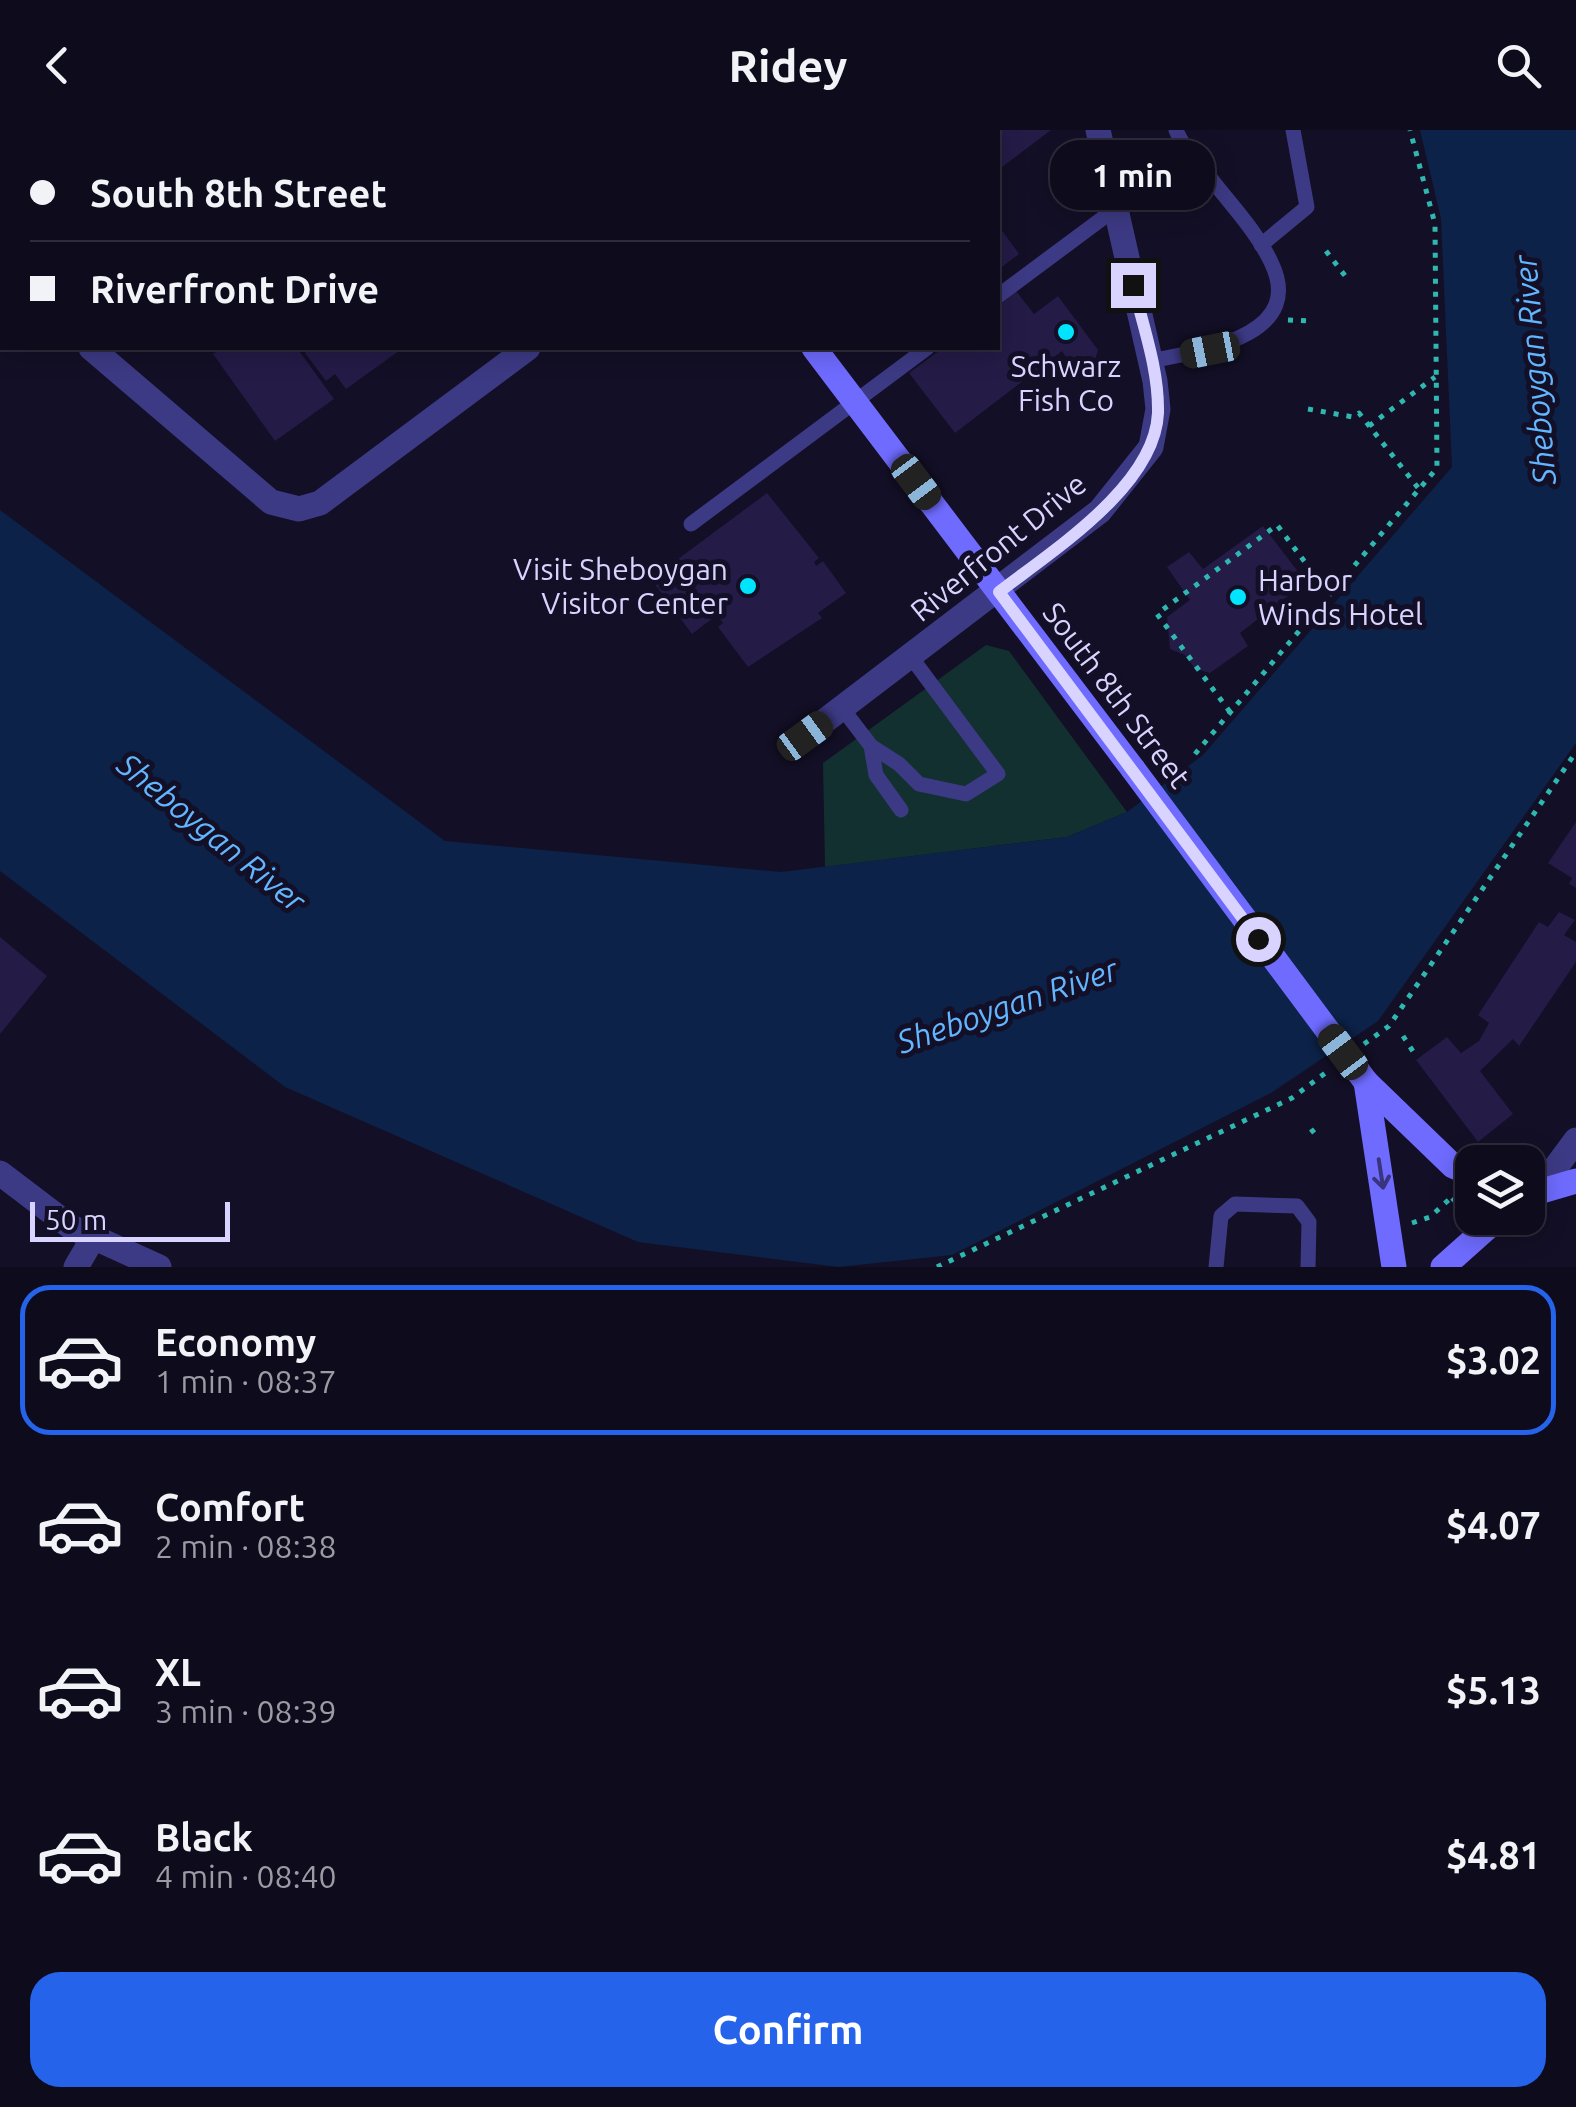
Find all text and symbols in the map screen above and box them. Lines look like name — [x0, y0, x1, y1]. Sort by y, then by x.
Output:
icon: back — [30, 38, 85, 93]
icon: search — [1491, 38, 1546, 93]
text: Ridey — [729, 40, 847, 91]
callout: 1 min — [1050, 140, 1216, 210]
text: 1 min — [1092, 157, 1173, 193]
text: South 8th Street — [90, 172, 387, 214]
water label: Sheboygan River — [1506, 253, 1562, 487]
route end — [1111, 263, 1156, 308]
text: Riverfront Drive — [90, 268, 379, 310]
marker: Schwarz Fish Co — [1055, 321, 1077, 343]
car — [1178, 330, 1242, 370]
place label: Schwarz Fish Co — [1011, 349, 1121, 417]
car — [886, 449, 946, 515]
street label: Riverfront Drive — [904, 466, 1092, 628]
place label: Visit Sheboygan Visitor Center — [513, 552, 729, 620]
place label: Harbor Winds Hotel — [1258, 563, 1423, 631]
marker: Visit Sheboygan Visitor Center — [737, 575, 759, 597]
marker: Harbor Winds Hotel — [1227, 586, 1249, 608]
street label: South 8th Street — [1036, 596, 1198, 794]
car — [772, 706, 838, 766]
water label: Sheboygan River — [110, 745, 314, 919]
route start — [1236, 917, 1281, 962]
water label: Sheboygan River — [891, 950, 1123, 1060]
car — [1313, 1019, 1373, 1085]
map controls — [1455, 1145, 1545, 1235]
button: layers — [1455, 1145, 1545, 1235]
one-way arrow — [1372, 1158, 1391, 1190]
scale bar — [30, 1197, 230, 1242]
text: 50 m — [45, 1204, 107, 1235]
icon: car — [35, 1315, 125, 1405]
text: Economy — [155, 1321, 316, 1363]
text: $3.02 — [1446, 1339, 1541, 1381]
text: 1 min · 08:37 — [155, 1363, 337, 1399]
icon: car — [35, 1480, 125, 1570]
text: Comfort — [155, 1486, 305, 1528]
text: $4.07 — [1446, 1504, 1541, 1546]
text: 2 min · 08:38 — [155, 1528, 337, 1564]
icon: car — [35, 1645, 125, 1735]
text: XL — [155, 1651, 201, 1693]
text: $5.13 — [1446, 1669, 1541, 1711]
text: 3 min · 08:39 — [155, 1693, 337, 1729]
icon: car — [35, 1810, 125, 1900]
text: Black — [155, 1816, 253, 1858]
text: $4.81 — [1446, 1834, 1541, 1876]
text: 4 min · 08:40 — [155, 1858, 337, 1894]
button: Confirm — [30, 1972, 1546, 2087]

